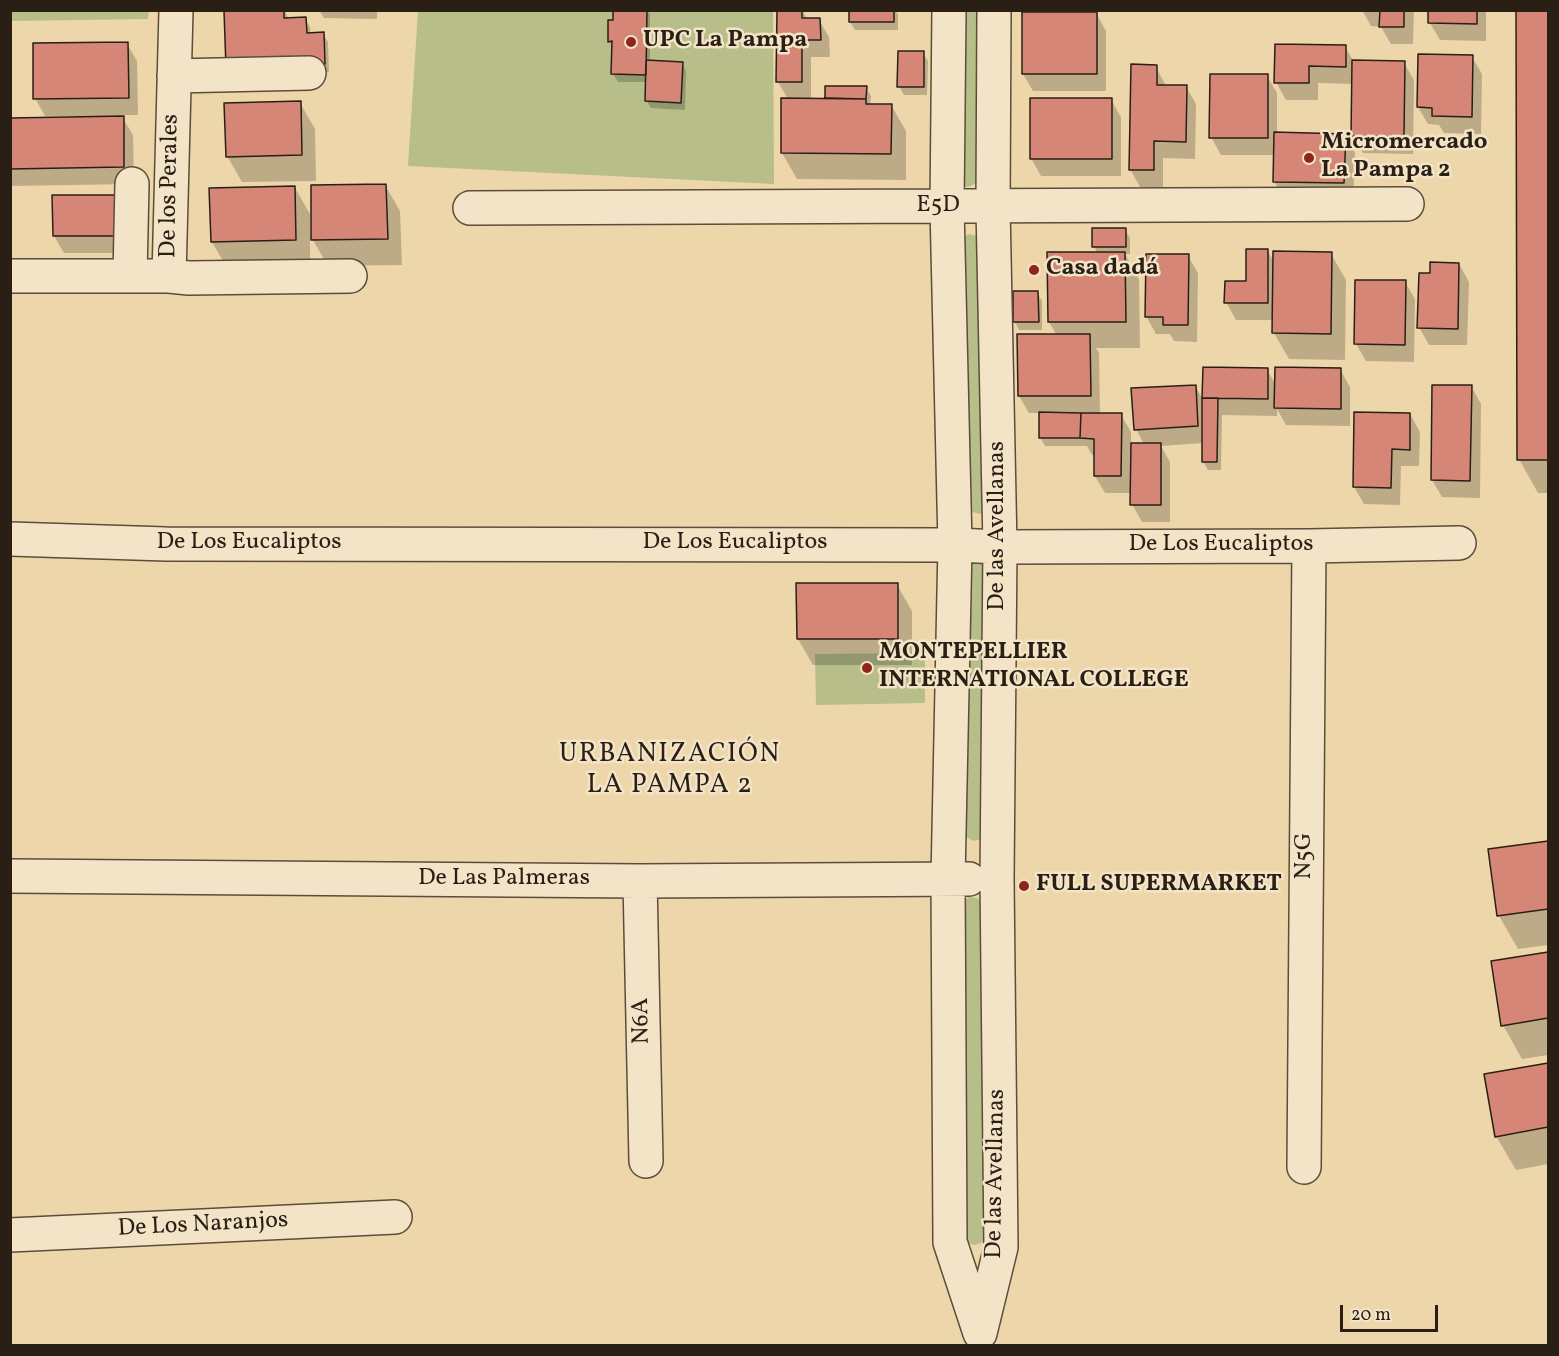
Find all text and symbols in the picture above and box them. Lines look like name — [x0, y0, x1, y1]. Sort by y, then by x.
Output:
place label: UPC La Pampa — [643, 28, 807, 56]
marker: UPC La Pampa — [624, 35, 638, 49]
street label: De los Perales — [155, 114, 187, 258]
place label: Micromercado La Pampa 2 — [1321, 130, 1488, 186]
marker: Micromercado La Pampa 2 — [1302, 151, 1316, 165]
street label: E5D — [916, 193, 960, 221]
place label: Casa dadá — [1046, 256, 1159, 284]
marker: Casa dadá — [1027, 263, 1041, 277]
street label: De las Avellanas — [985, 441, 1013, 611]
street label: De Los Eucaliptos — [157, 530, 341, 558]
street label: De Los Eucaliptos — [643, 530, 827, 558]
street label: De Los Eucaliptos — [1129, 532, 1313, 560]
place label: MONTEPELLIER INTERNATIONAL COLLEGE — [879, 640, 1189, 696]
marker: MONTEPELLIER INTERNATIONAL COLLEGE — [860, 661, 874, 675]
district label: URBANIZACIÓN LA PAMPA 2 — [559, 740, 781, 803]
street label: N5G — [1292, 833, 1320, 879]
street label: De Las Palmeras — [418, 866, 590, 894]
place label: FULL SUPERMARKET — [1036, 872, 1282, 900]
marker: FULL SUPERMARKET — [1017, 879, 1031, 893]
street label: N6A — [628, 997, 658, 1045]
street label: De las Avellanas — [981, 1089, 1013, 1259]
street label: De Los Naranjos — [117, 1207, 289, 1245]
scale bar — [1343, 1293, 1440, 1331]
text: 20 m — [1351, 1303, 1391, 1328]

